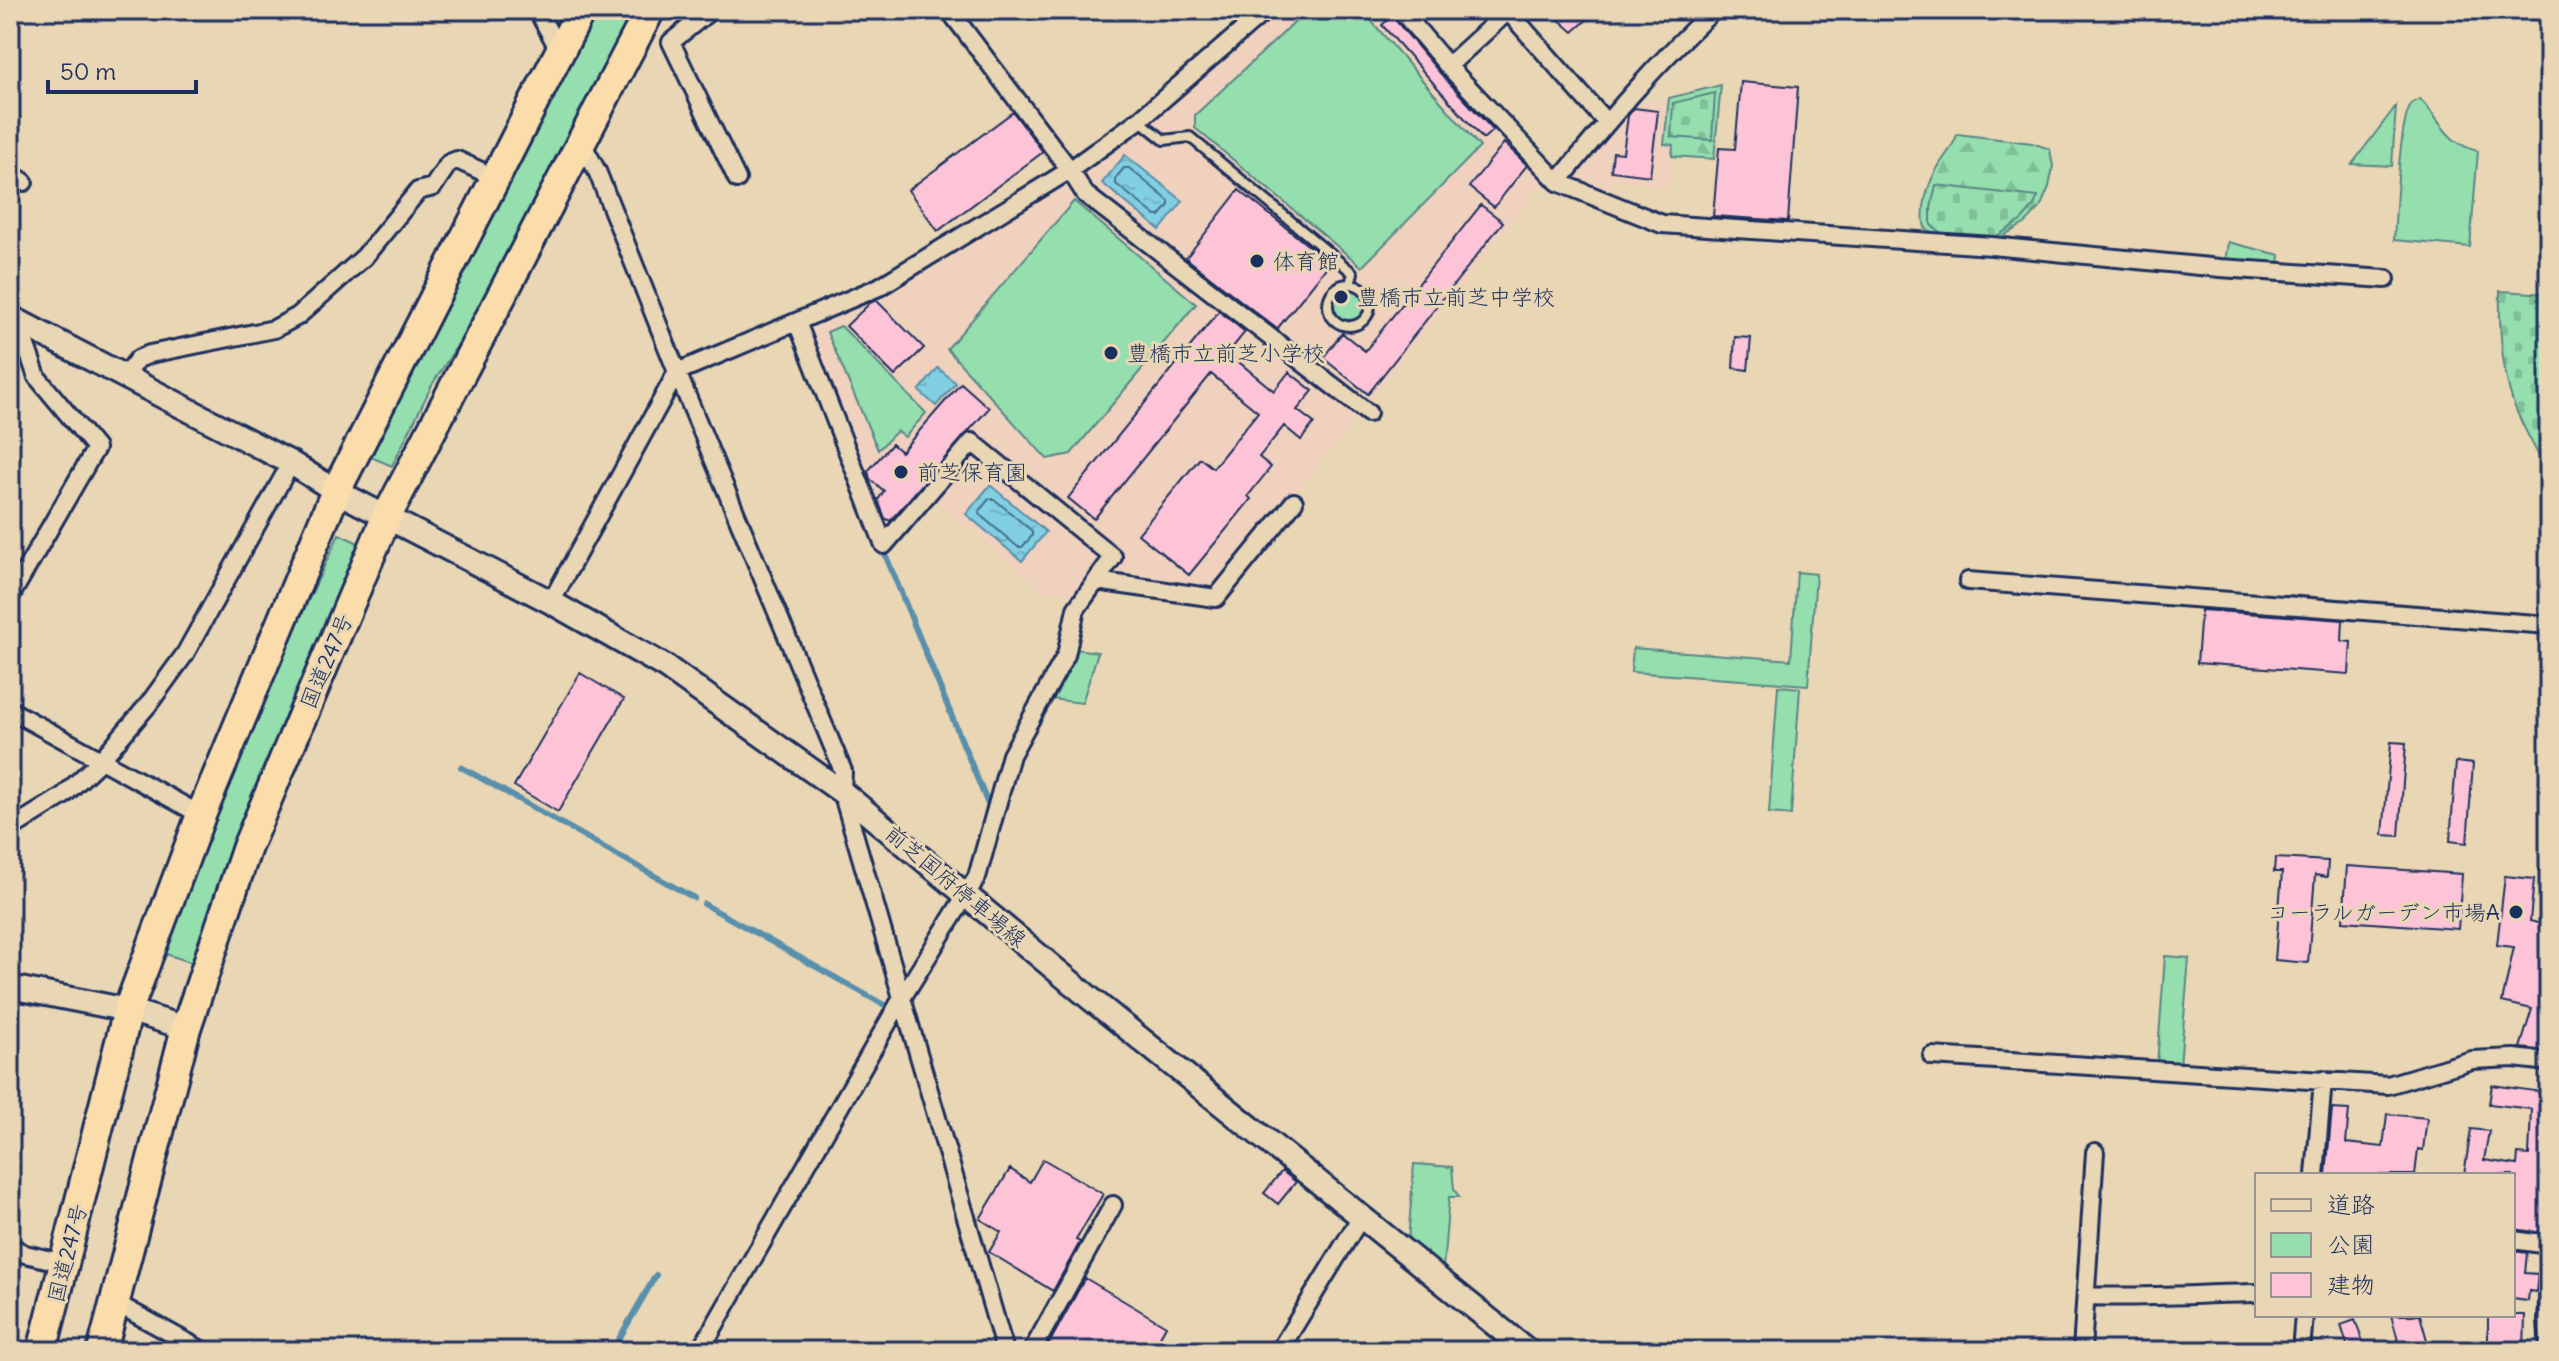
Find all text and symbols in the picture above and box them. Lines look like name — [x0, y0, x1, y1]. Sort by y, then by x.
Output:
scale bar — [48, 44, 196, 94]
text: 50 m — [60, 56, 116, 86]
place label: 体育館 — [1273, 247, 1339, 275]
marker: 体育館 — [1248, 252, 1266, 270]
place label: 豊橋市立前芝中学校 — [1357, 283, 1555, 311]
marker: 豊橋市立前芝中学校 — [1332, 288, 1350, 306]
place label: 豊橋市立前芝小学校 — [1127, 339, 1325, 367]
marker: 豊橋市立前芝小学校 — [1102, 344, 1120, 362]
place label: 前芝保育園 — [917, 458, 1027, 486]
marker: 前芝保育園 — [892, 463, 910, 481]
street label: 国道247号 — [293, 609, 359, 713]
street label: 前芝国府停車場線 — [880, 819, 1032, 953]
place label: コーラルガーデン市場A — [2267, 898, 2500, 926]
marker: コーラルガーデン市場A — [2507, 903, 2525, 921]
legend — [2255, 1173, 2515, 1317]
text: 道路 — [2327, 1189, 2375, 1219]
street label: 国道247号 — [41, 1201, 93, 1305]
text: 公園 — [2327, 1229, 2375, 1259]
text: 建物 — [2327, 1269, 2375, 1299]

